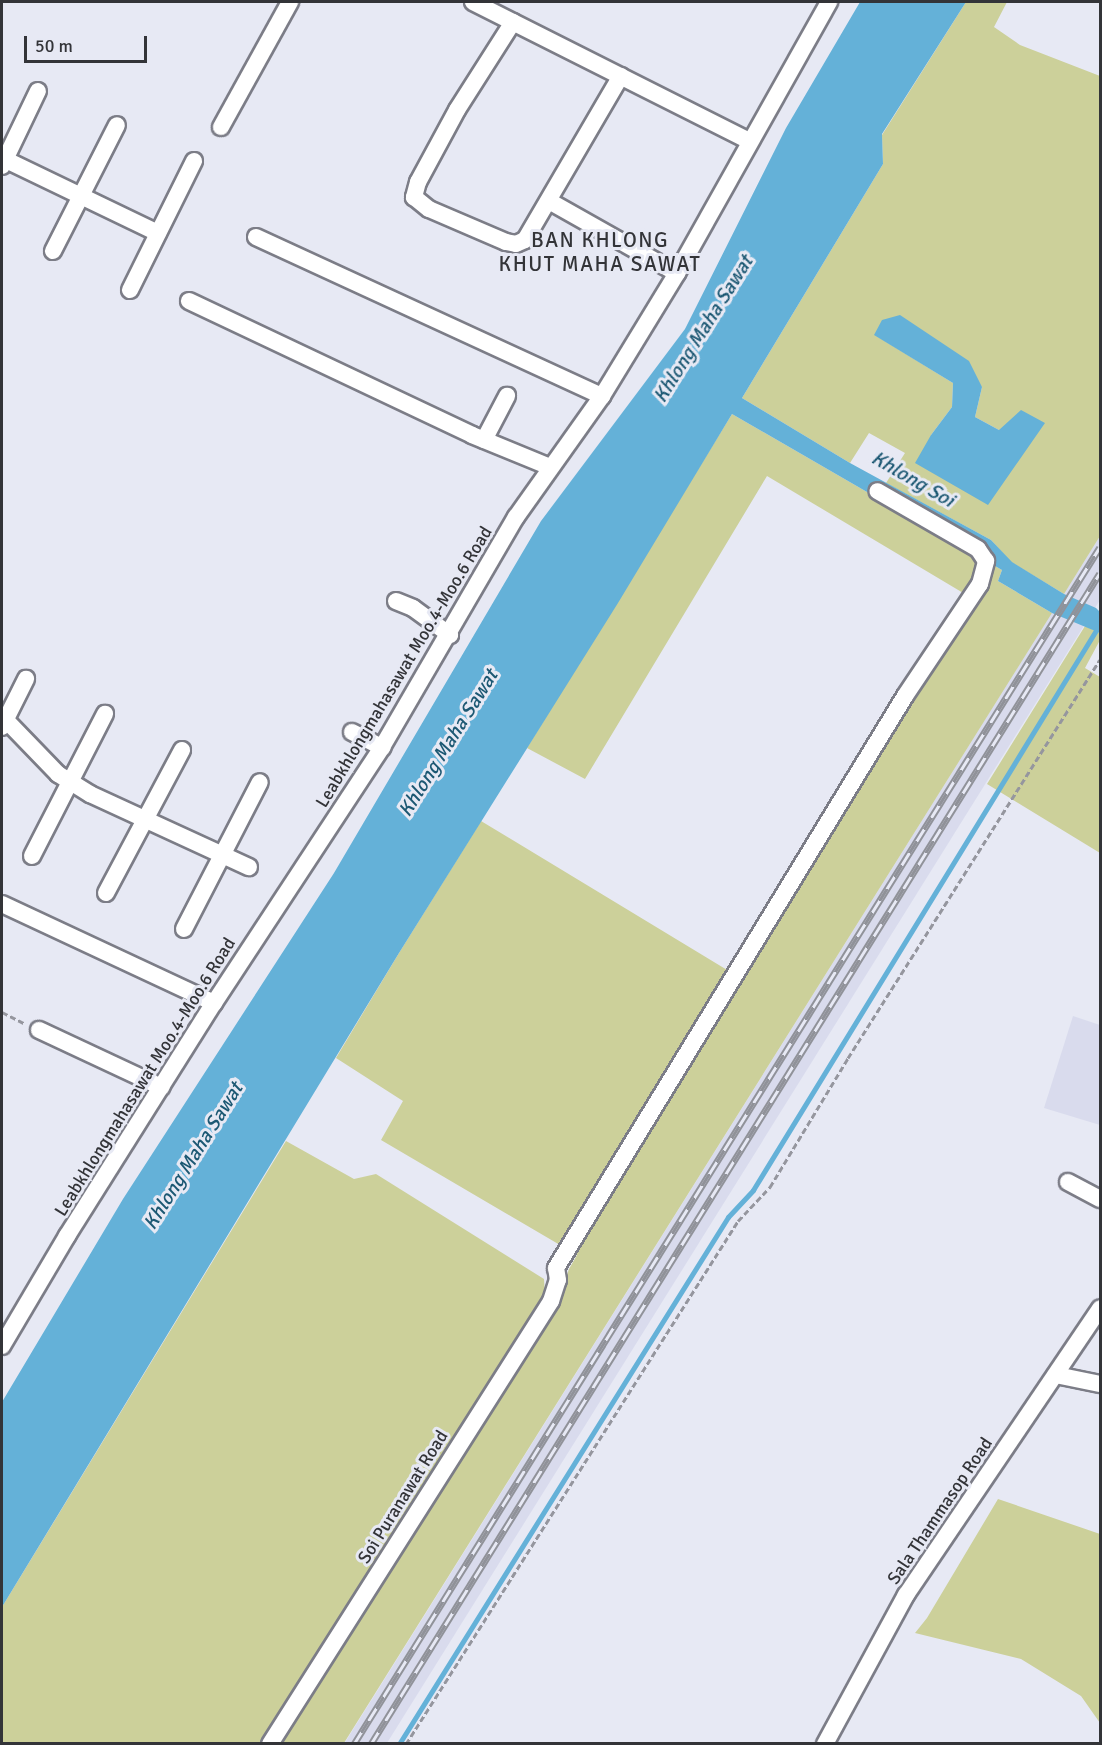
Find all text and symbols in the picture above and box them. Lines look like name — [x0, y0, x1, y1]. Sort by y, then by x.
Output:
scale bar — [27, 24, 150, 62]
text: 50 m — [35, 35, 73, 57]
district label: BAN KHLONG KHUT MAHA SAWAT — [499, 227, 701, 277]
water label: Khlong Maha Sawat — [648, 251, 758, 407]
water label: Khlong Soi — [867, 446, 959, 512]
street label: Leabkhlongmahasawat Moo.4-Moo.6 Road — [311, 522, 497, 812]
water label: Khlong Maha Sawat — [393, 665, 503, 821]
street label: Leabkhlongmahasawat Moo.4-Moo.6 Road — [50, 934, 240, 1220]
water label: Khlong Maha Sawat — [138, 1078, 248, 1234]
street label: Soi Puranawat Road — [353, 1426, 453, 1568]
street label: Sala Thammasop Road — [883, 1434, 997, 1588]

